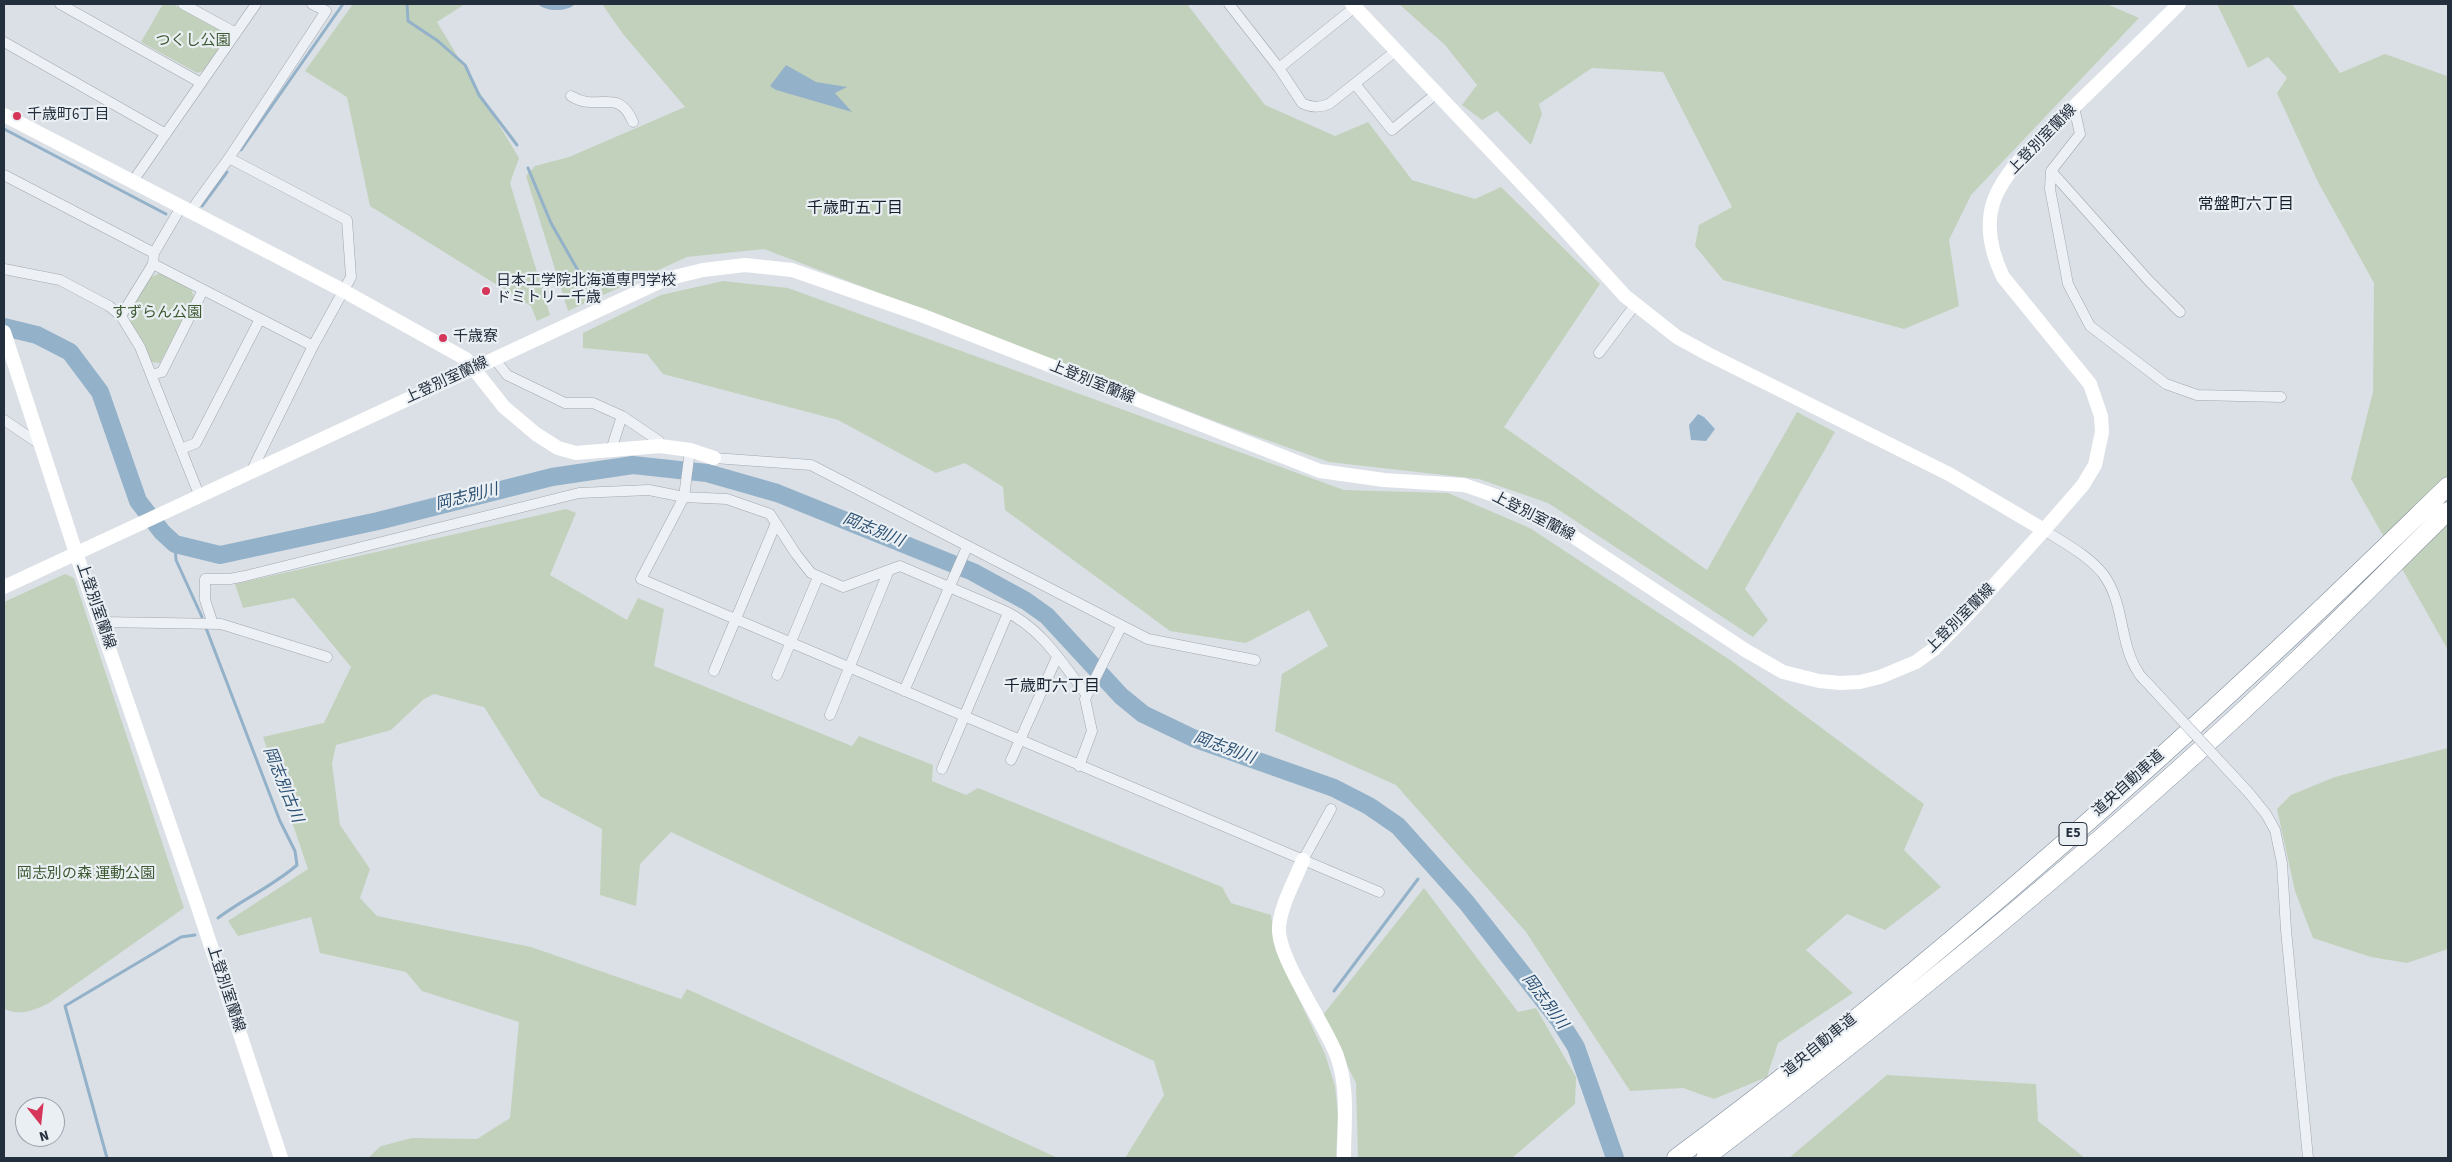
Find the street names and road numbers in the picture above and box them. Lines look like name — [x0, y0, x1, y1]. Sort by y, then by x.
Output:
street label: 上登別室蘭線 — [2005, 101, 2081, 179]
street label: 上登別室蘭線 — [402, 354, 492, 408]
street label: 上登別室蘭線 — [1047, 358, 1137, 408]
street label: 上登別室蘭線 — [1489, 489, 1577, 545]
street label: 上登別室蘭線 — [72, 561, 118, 651]
street label: 上登別室蘭線 — [1923, 581, 1999, 657]
street label: 道央自動車道 — [2090, 747, 2168, 821]
road number: E5 — [2059, 822, 2087, 846]
street label: 上登別室蘭線 — [203, 943, 247, 1035]
street label: 道央自動車道 — [1779, 1011, 1861, 1081]

